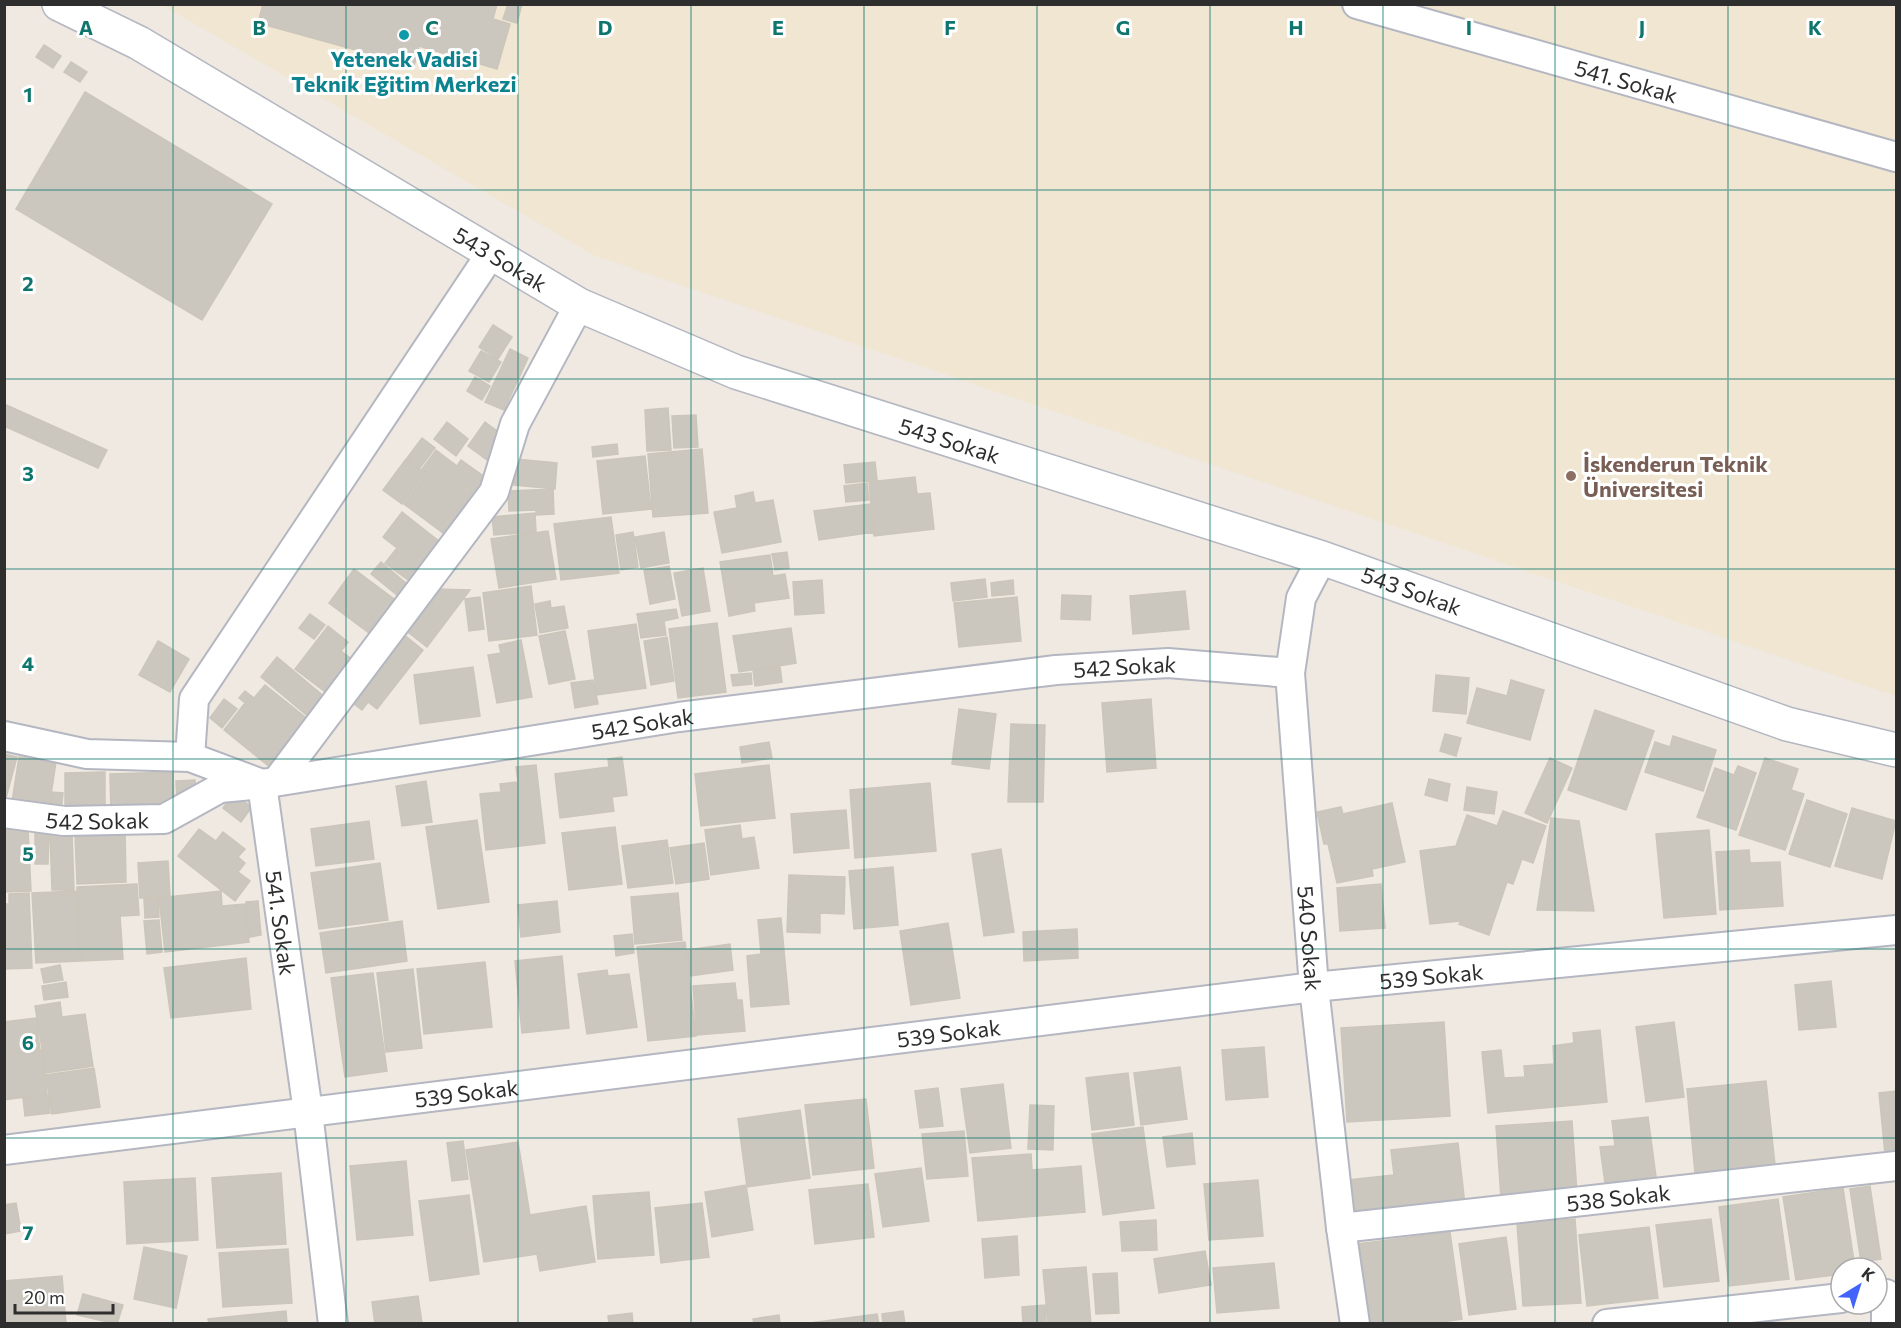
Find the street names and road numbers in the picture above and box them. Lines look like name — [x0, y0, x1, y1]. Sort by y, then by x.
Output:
street label: 541. Sokak — [1572, 53, 1681, 108]
street label: 543 Sokak — [449, 220, 552, 297]
street label: 543 Sokak — [896, 411, 1003, 468]
street label: 543 Sokak — [1358, 560, 1465, 620]
street label: 542 Sokak — [1072, 649, 1178, 682]
street label: 542 Sokak — [589, 702, 695, 744]
street label: 542 Sokak — [44, 805, 149, 835]
street label: 541. Sokak — [261, 869, 302, 977]
street label: 540 Sokak — [1293, 884, 1328, 992]
street label: 539 Sokak — [1378, 957, 1485, 994]
street label: 539 Sokak — [895, 1013, 1002, 1052]
street label: 539 Sokak — [413, 1073, 520, 1112]
street label: 538 Sokak — [1565, 1178, 1672, 1216]

